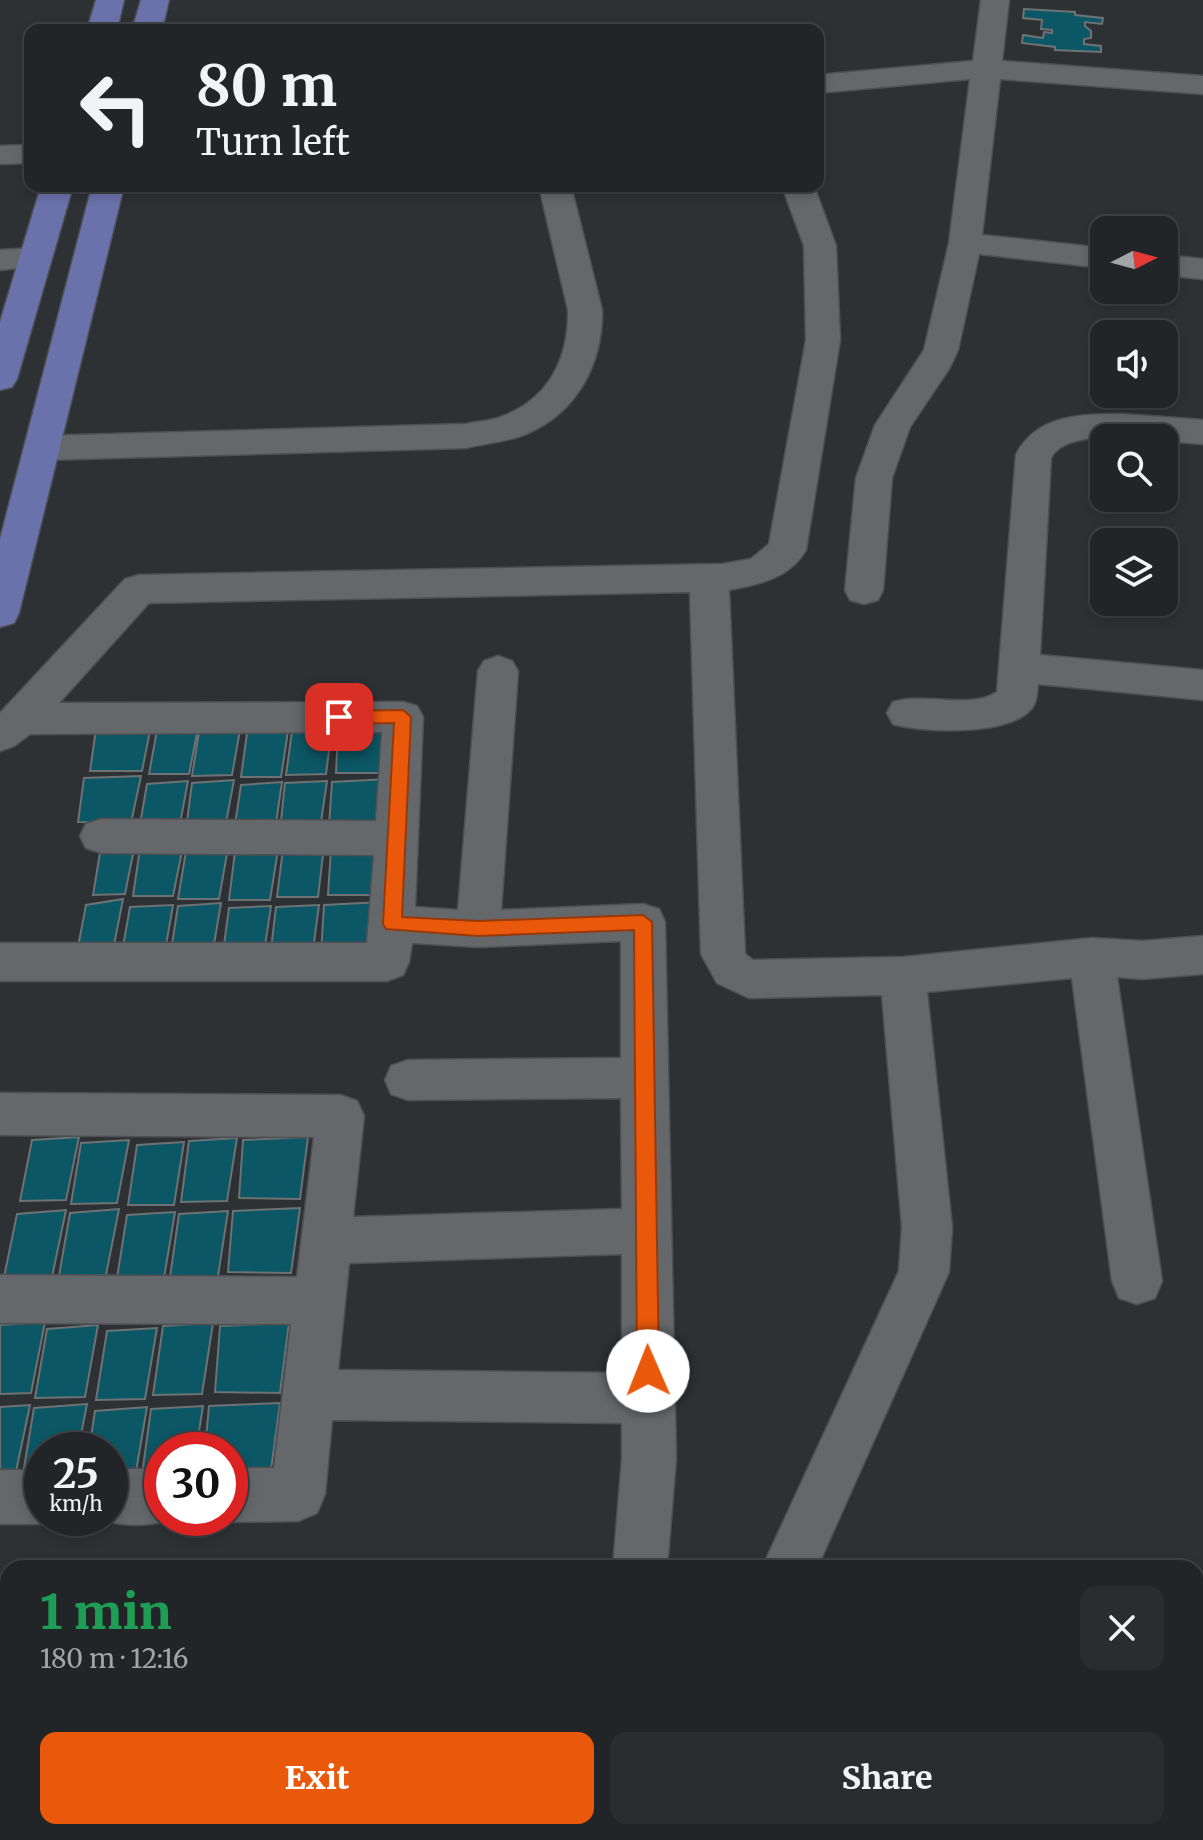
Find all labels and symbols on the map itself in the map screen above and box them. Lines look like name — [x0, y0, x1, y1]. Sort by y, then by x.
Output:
north arrow — [1090, 216, 1178, 304]
pin — [305, 683, 373, 751]
position arrow — [606, 1329, 690, 1413]
speed limit sign: 30 — [144, 1432, 248, 1536]

